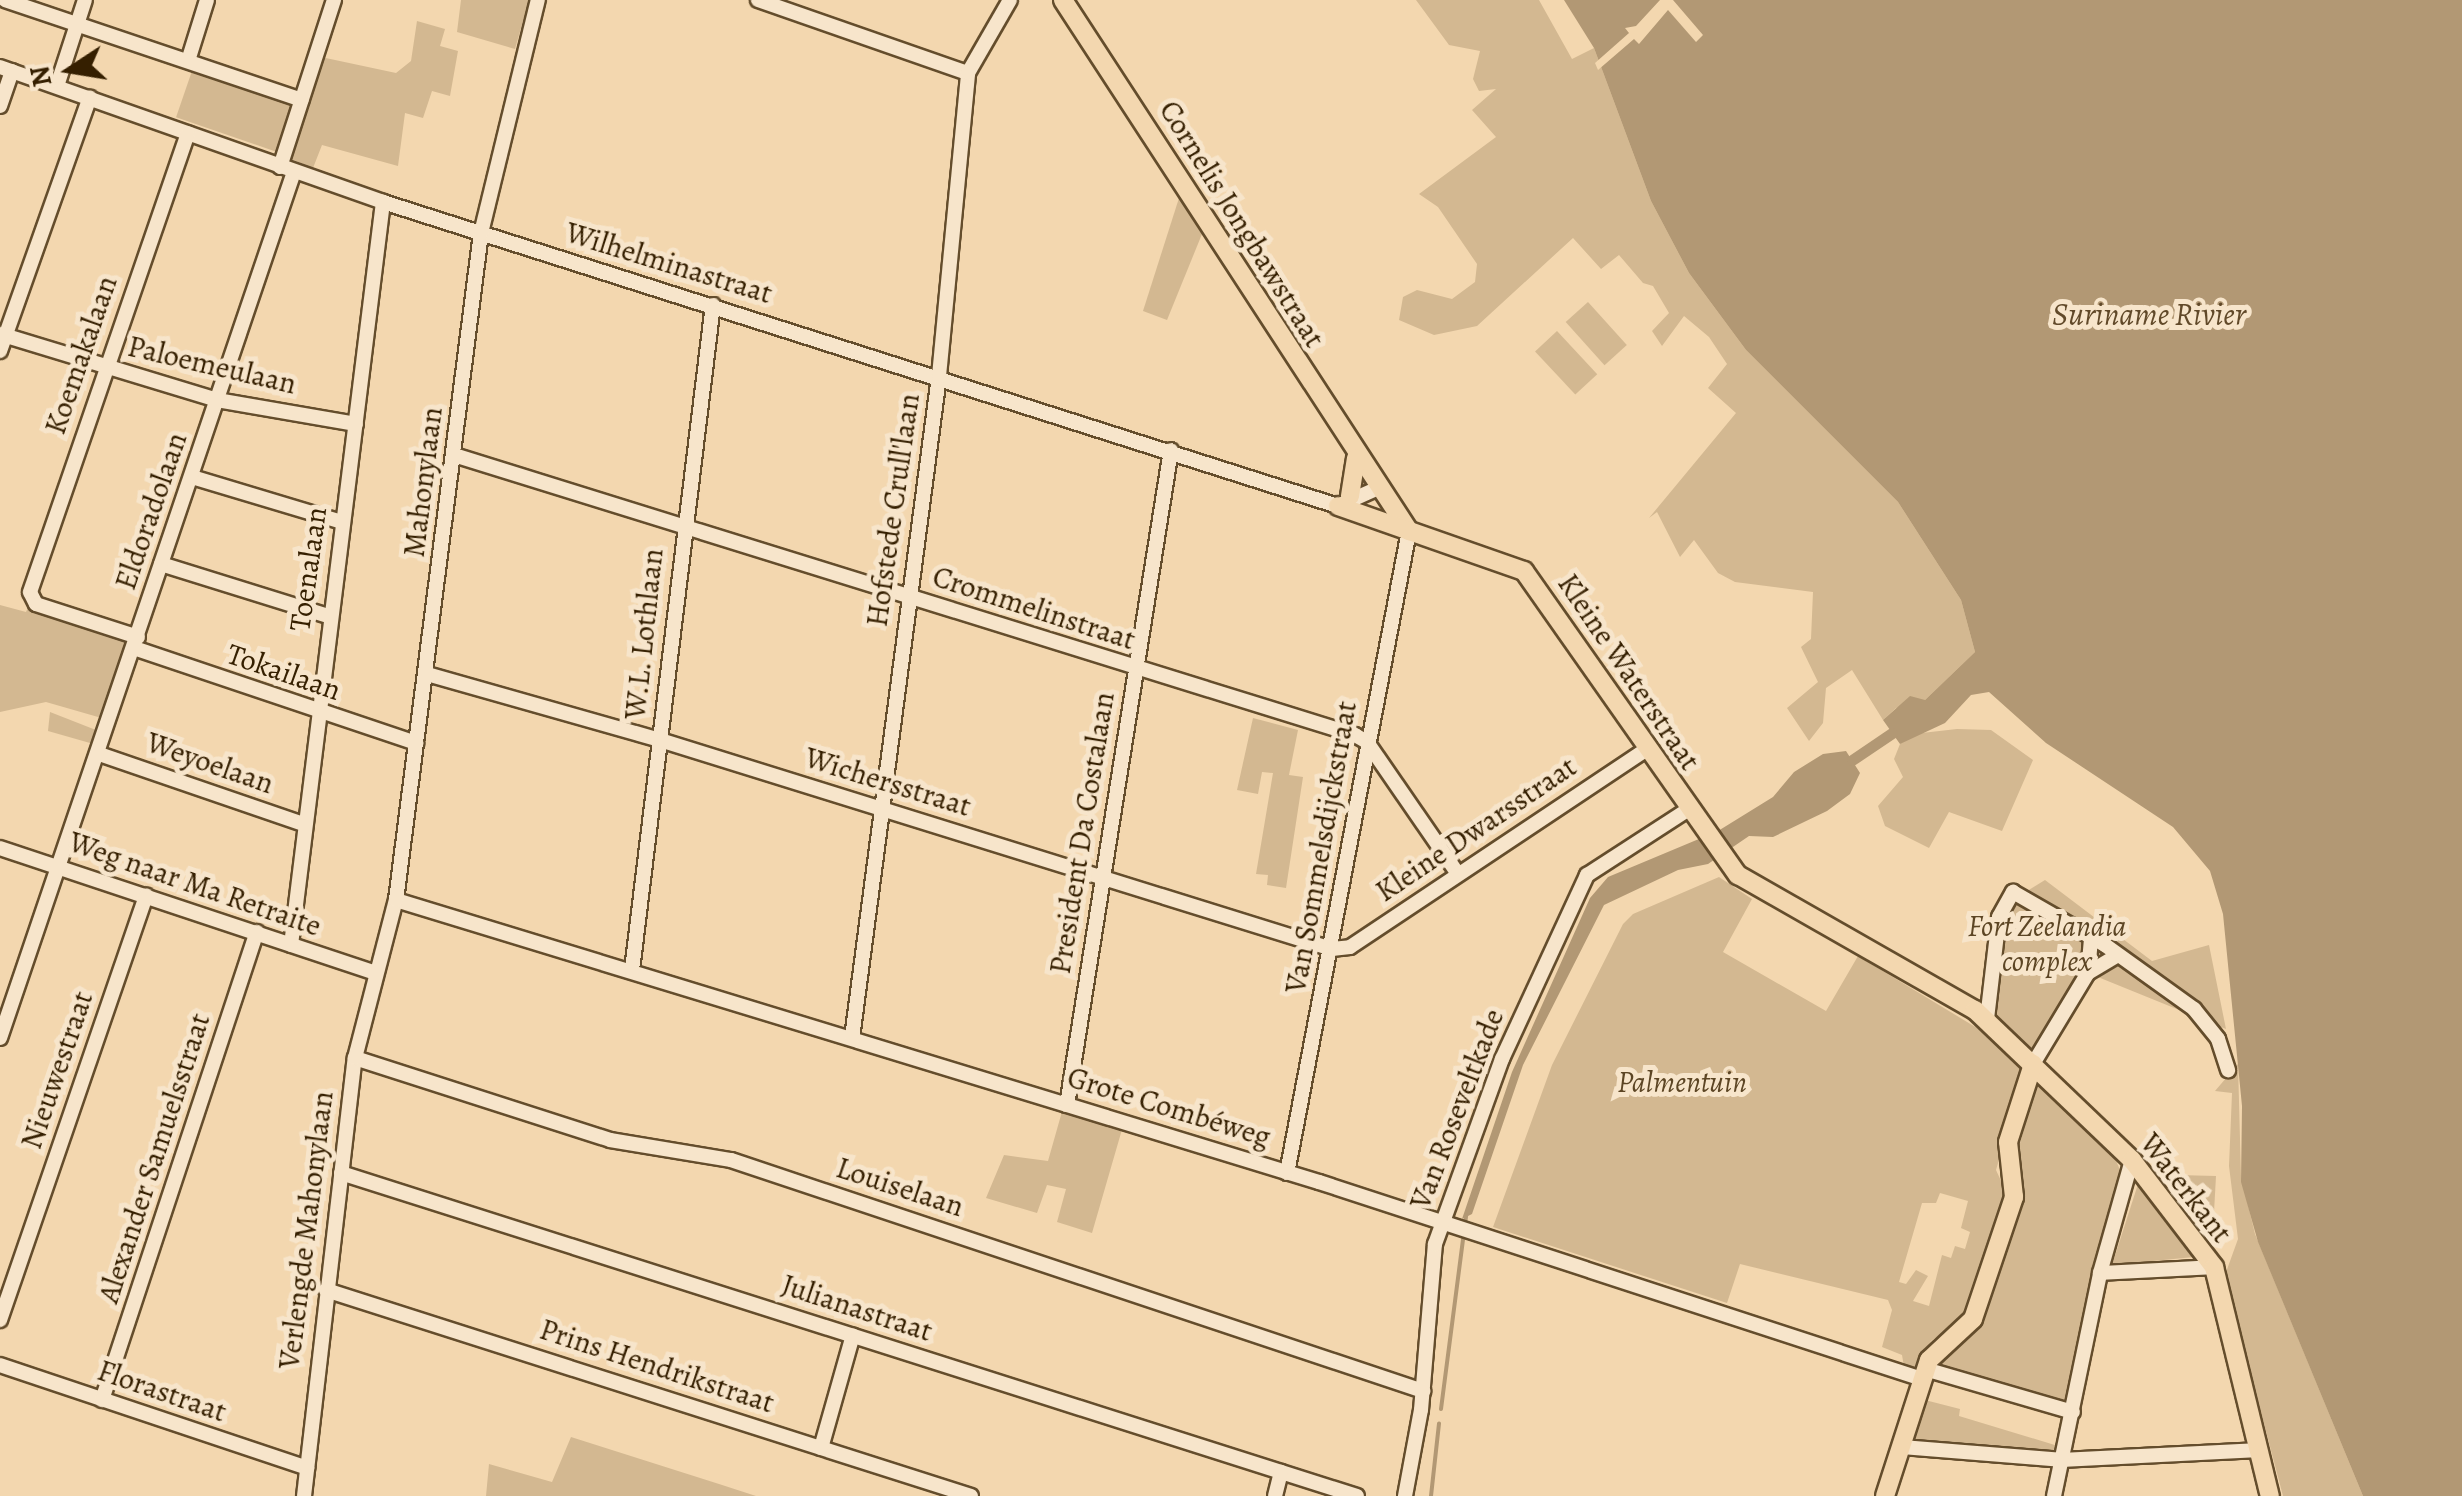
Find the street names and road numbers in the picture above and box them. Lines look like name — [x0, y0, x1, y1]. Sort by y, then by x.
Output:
street label: Cornelis Jongbawstraat — [1151, 94, 1333, 354]
street label: Wilhelminastraat — [561, 214, 777, 312]
street label: Koemakalaan — [37, 271, 125, 439]
street label: Paloemeulaan — [124, 328, 300, 402]
street label: Hofstede Crull'laan — [859, 391, 927, 629]
street label: Mahonylaan — [396, 405, 450, 559]
street label: Eldoradolaan — [107, 428, 195, 594]
street label: Toenalaan — [281, 505, 335, 633]
street label: W.L. Lothlaan — [617, 546, 671, 722]
street label: Crommelinstraat — [928, 558, 1140, 658]
street label: Kleine Waterstraat — [1550, 567, 1708, 777]
street label: Tokailaan — [222, 636, 346, 708]
street label: President Da Costalaan — [1042, 689, 1122, 977]
street label: Van Sommelsdijckstraat — [1278, 698, 1364, 996]
street label: Weyoelaan — [142, 724, 278, 802]
street label: Wichersstraat — [801, 740, 975, 824]
street label: Kleine Dwarsstraat — [1369, 749, 1583, 909]
street label: Weg naar Ma Retraite — [64, 824, 326, 944]
street label: Nieuwestraat — [13, 986, 101, 1154]
street label: Van Roseveltkade — [1402, 1004, 1512, 1214]
street label: Alexander Samuelsstraat — [90, 1009, 218, 1307]
street label: Grote Combéweg — [1063, 1059, 1275, 1155]
street label: Verlengde Mahonylaan — [271, 1089, 341, 1371]
street label: Waterkant — [2132, 1126, 2240, 1250]
street label: Louiselaan — [832, 1149, 968, 1225]
street label: Julianastraat — [777, 1267, 937, 1349]
street label: Prins Hendrikstraat — [535, 1311, 779, 1421]
street label: Florastraat — [93, 1352, 231, 1430]

